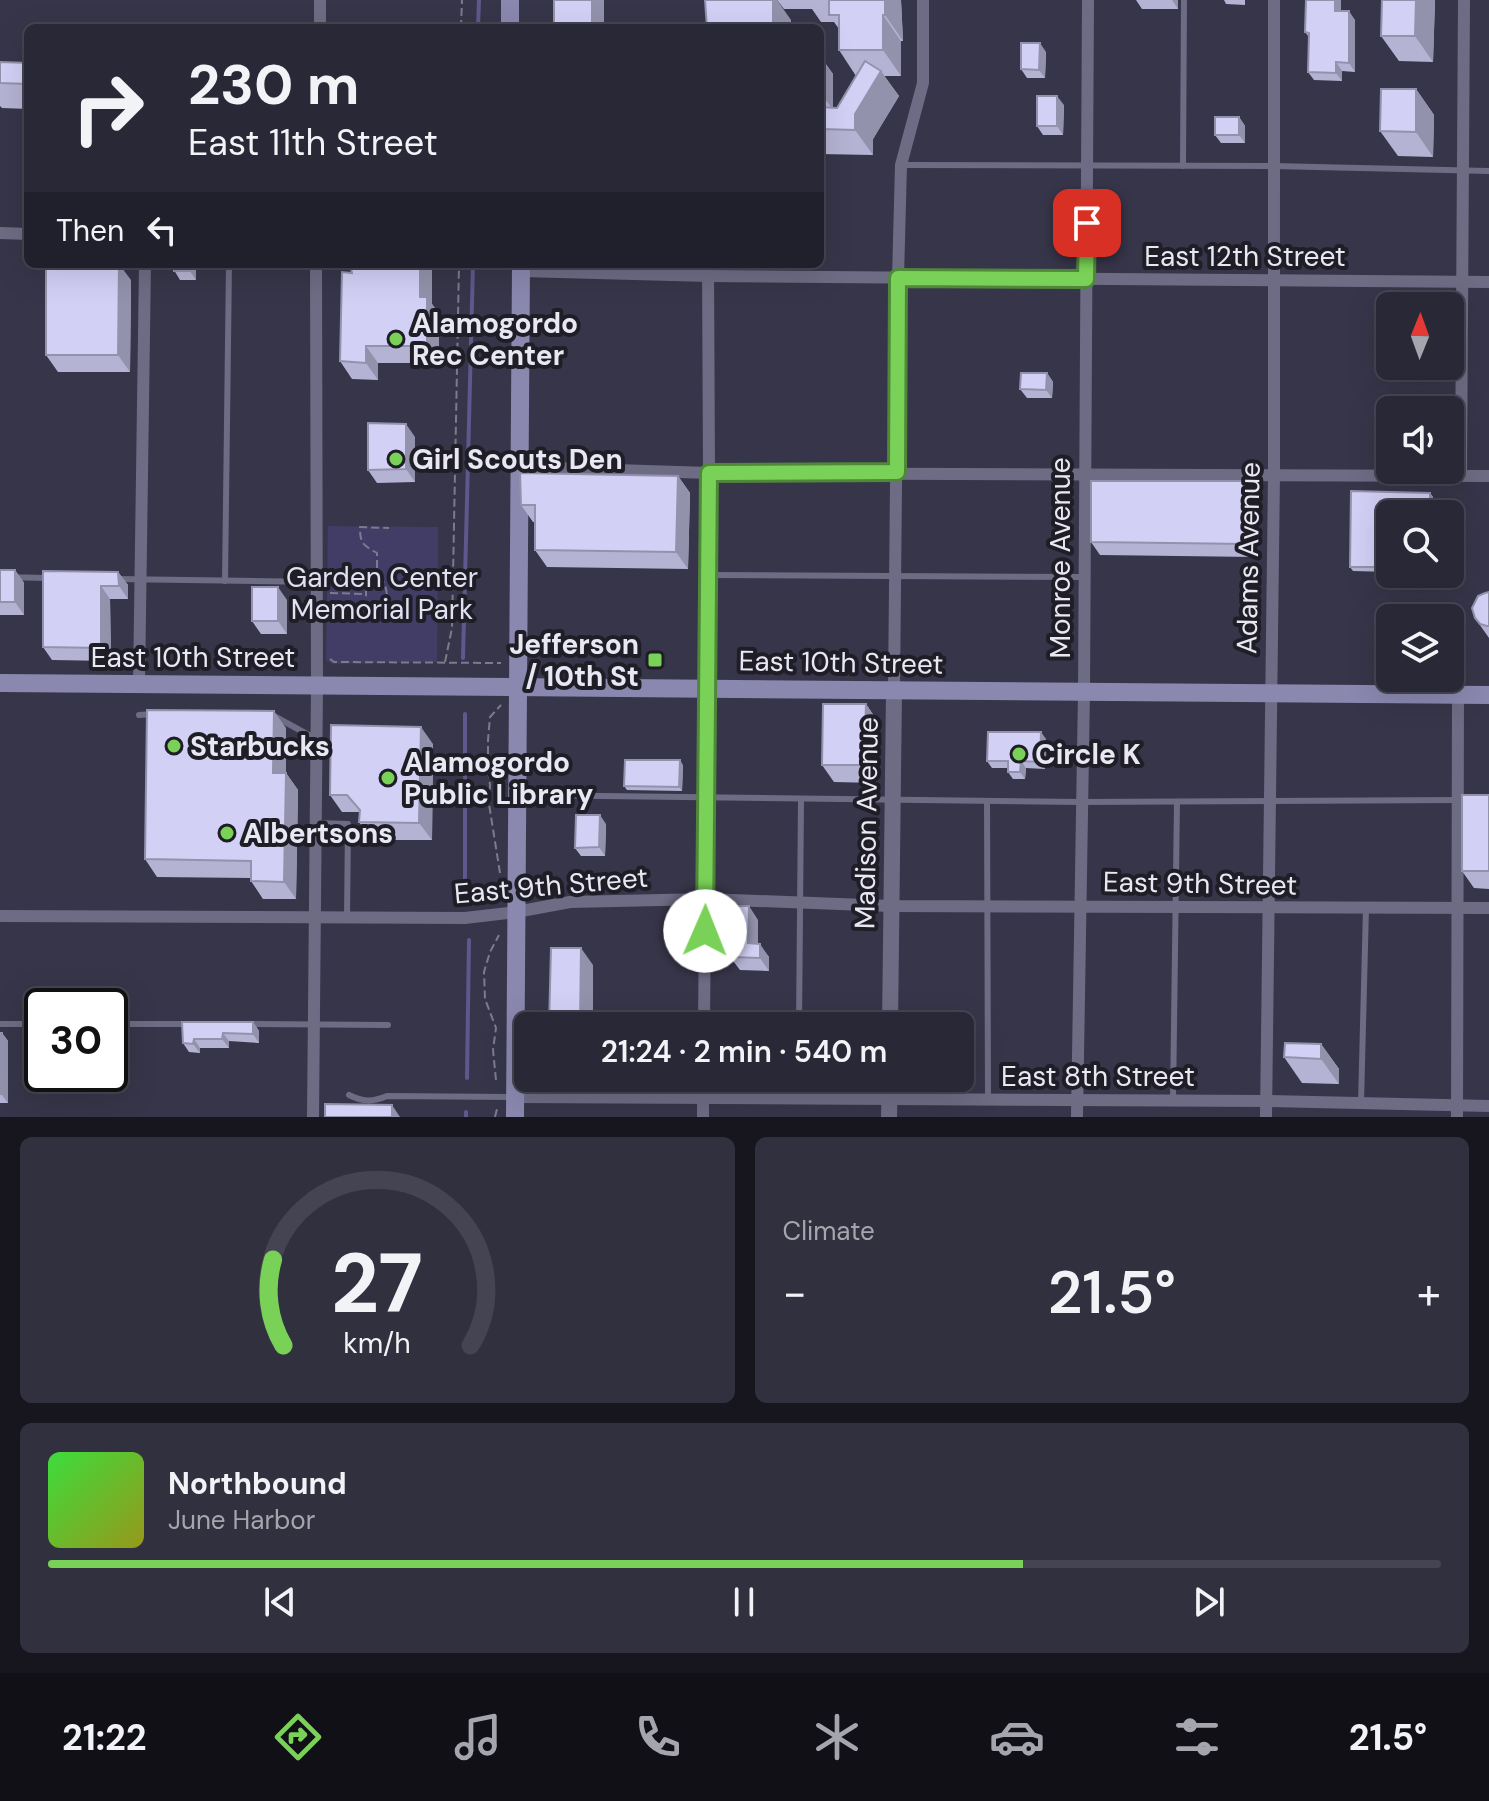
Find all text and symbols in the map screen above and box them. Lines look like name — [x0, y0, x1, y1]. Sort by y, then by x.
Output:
text: 230 m — [188, 48, 359, 121]
icon: right — [56, 56, 160, 160]
text: East 11th Street — [188, 119, 438, 166]
pin — [1053, 189, 1121, 257]
icon: arrive — [1065, 201, 1109, 245]
icon: left — [140, 208, 184, 252]
text: Then — [56, 211, 124, 250]
street label: East 12th Street — [1144, 238, 1346, 275]
north arrow — [1376, 292, 1464, 380]
map controls — [1376, 292, 1464, 692]
place label: Alamogordo Rec Center — [412, 305, 578, 374]
marker: Alamogordo Rec Center — [387, 330, 405, 348]
button: sound — [1376, 396, 1464, 484]
place label: Girl Scouts Den — [412, 441, 623, 478]
marker: Girl Scouts Den — [387, 450, 405, 468]
street label: Monroe Avenue — [1042, 457, 1079, 659]
street label: Adams Avenue — [1228, 462, 1269, 654]
button: search — [1376, 500, 1464, 588]
park label: Garden Center Memorial Park — [286, 559, 478, 628]
button: layers — [1376, 604, 1464, 692]
place label: Jefferson / 10th St — [509, 626, 639, 695]
street label: East 10th Street — [91, 639, 295, 676]
street label: East 10th Street — [738, 642, 944, 683]
marker: Jefferson / 10th St — [646, 651, 664, 669]
street label: Madison Avenue — [846, 717, 887, 930]
place label: Starbucks — [190, 728, 330, 765]
place label: Circle K — [1035, 736, 1141, 773]
marker: Starbucks — [165, 737, 183, 755]
place label: Alamogordo Public Library — [404, 744, 593, 813]
marker: Circle K — [1010, 745, 1028, 763]
marker: Alamogordo Public Library — [379, 769, 397, 787]
place label: Albertsons — [243, 815, 393, 852]
marker: Albertsons — [218, 824, 236, 842]
street label: East 9th Street — [453, 859, 649, 912]
street label: East 9th Street — [1102, 863, 1297, 904]
position arrow — [663, 889, 747, 973]
speed limit sign: 30 — [24, 988, 128, 1092]
text: 21:24 · 2 min · 540 m — [601, 1032, 887, 1071]
street label: East 8th Street — [1001, 1058, 1195, 1095]
text: Climate — [783, 1214, 875, 1248]
text: 27 — [331, 1229, 423, 1338]
text: 21.5° — [1048, 1253, 1176, 1332]
text: − — [783, 1264, 807, 1322]
text: + — [1417, 1264, 1441, 1322]
text: km/h — [343, 1325, 411, 1362]
text: Northbound — [168, 1464, 347, 1503]
text: June Harbor — [168, 1503, 315, 1537]
icon: previous — [258, 1580, 302, 1624]
icon: pause — [722, 1580, 766, 1624]
icon: next — [1187, 1580, 1231, 1624]
icon: directions — [270, 1709, 326, 1765]
icon: music — [450, 1709, 506, 1765]
icon: phone — [630, 1709, 686, 1765]
icon: climate — [809, 1709, 865, 1765]
icon: car — [989, 1709, 1045, 1765]
icon: filters — [1169, 1709, 1225, 1765]
text: 21:22 — [62, 1714, 146, 1761]
text: 21.5° — [1349, 1714, 1427, 1761]

